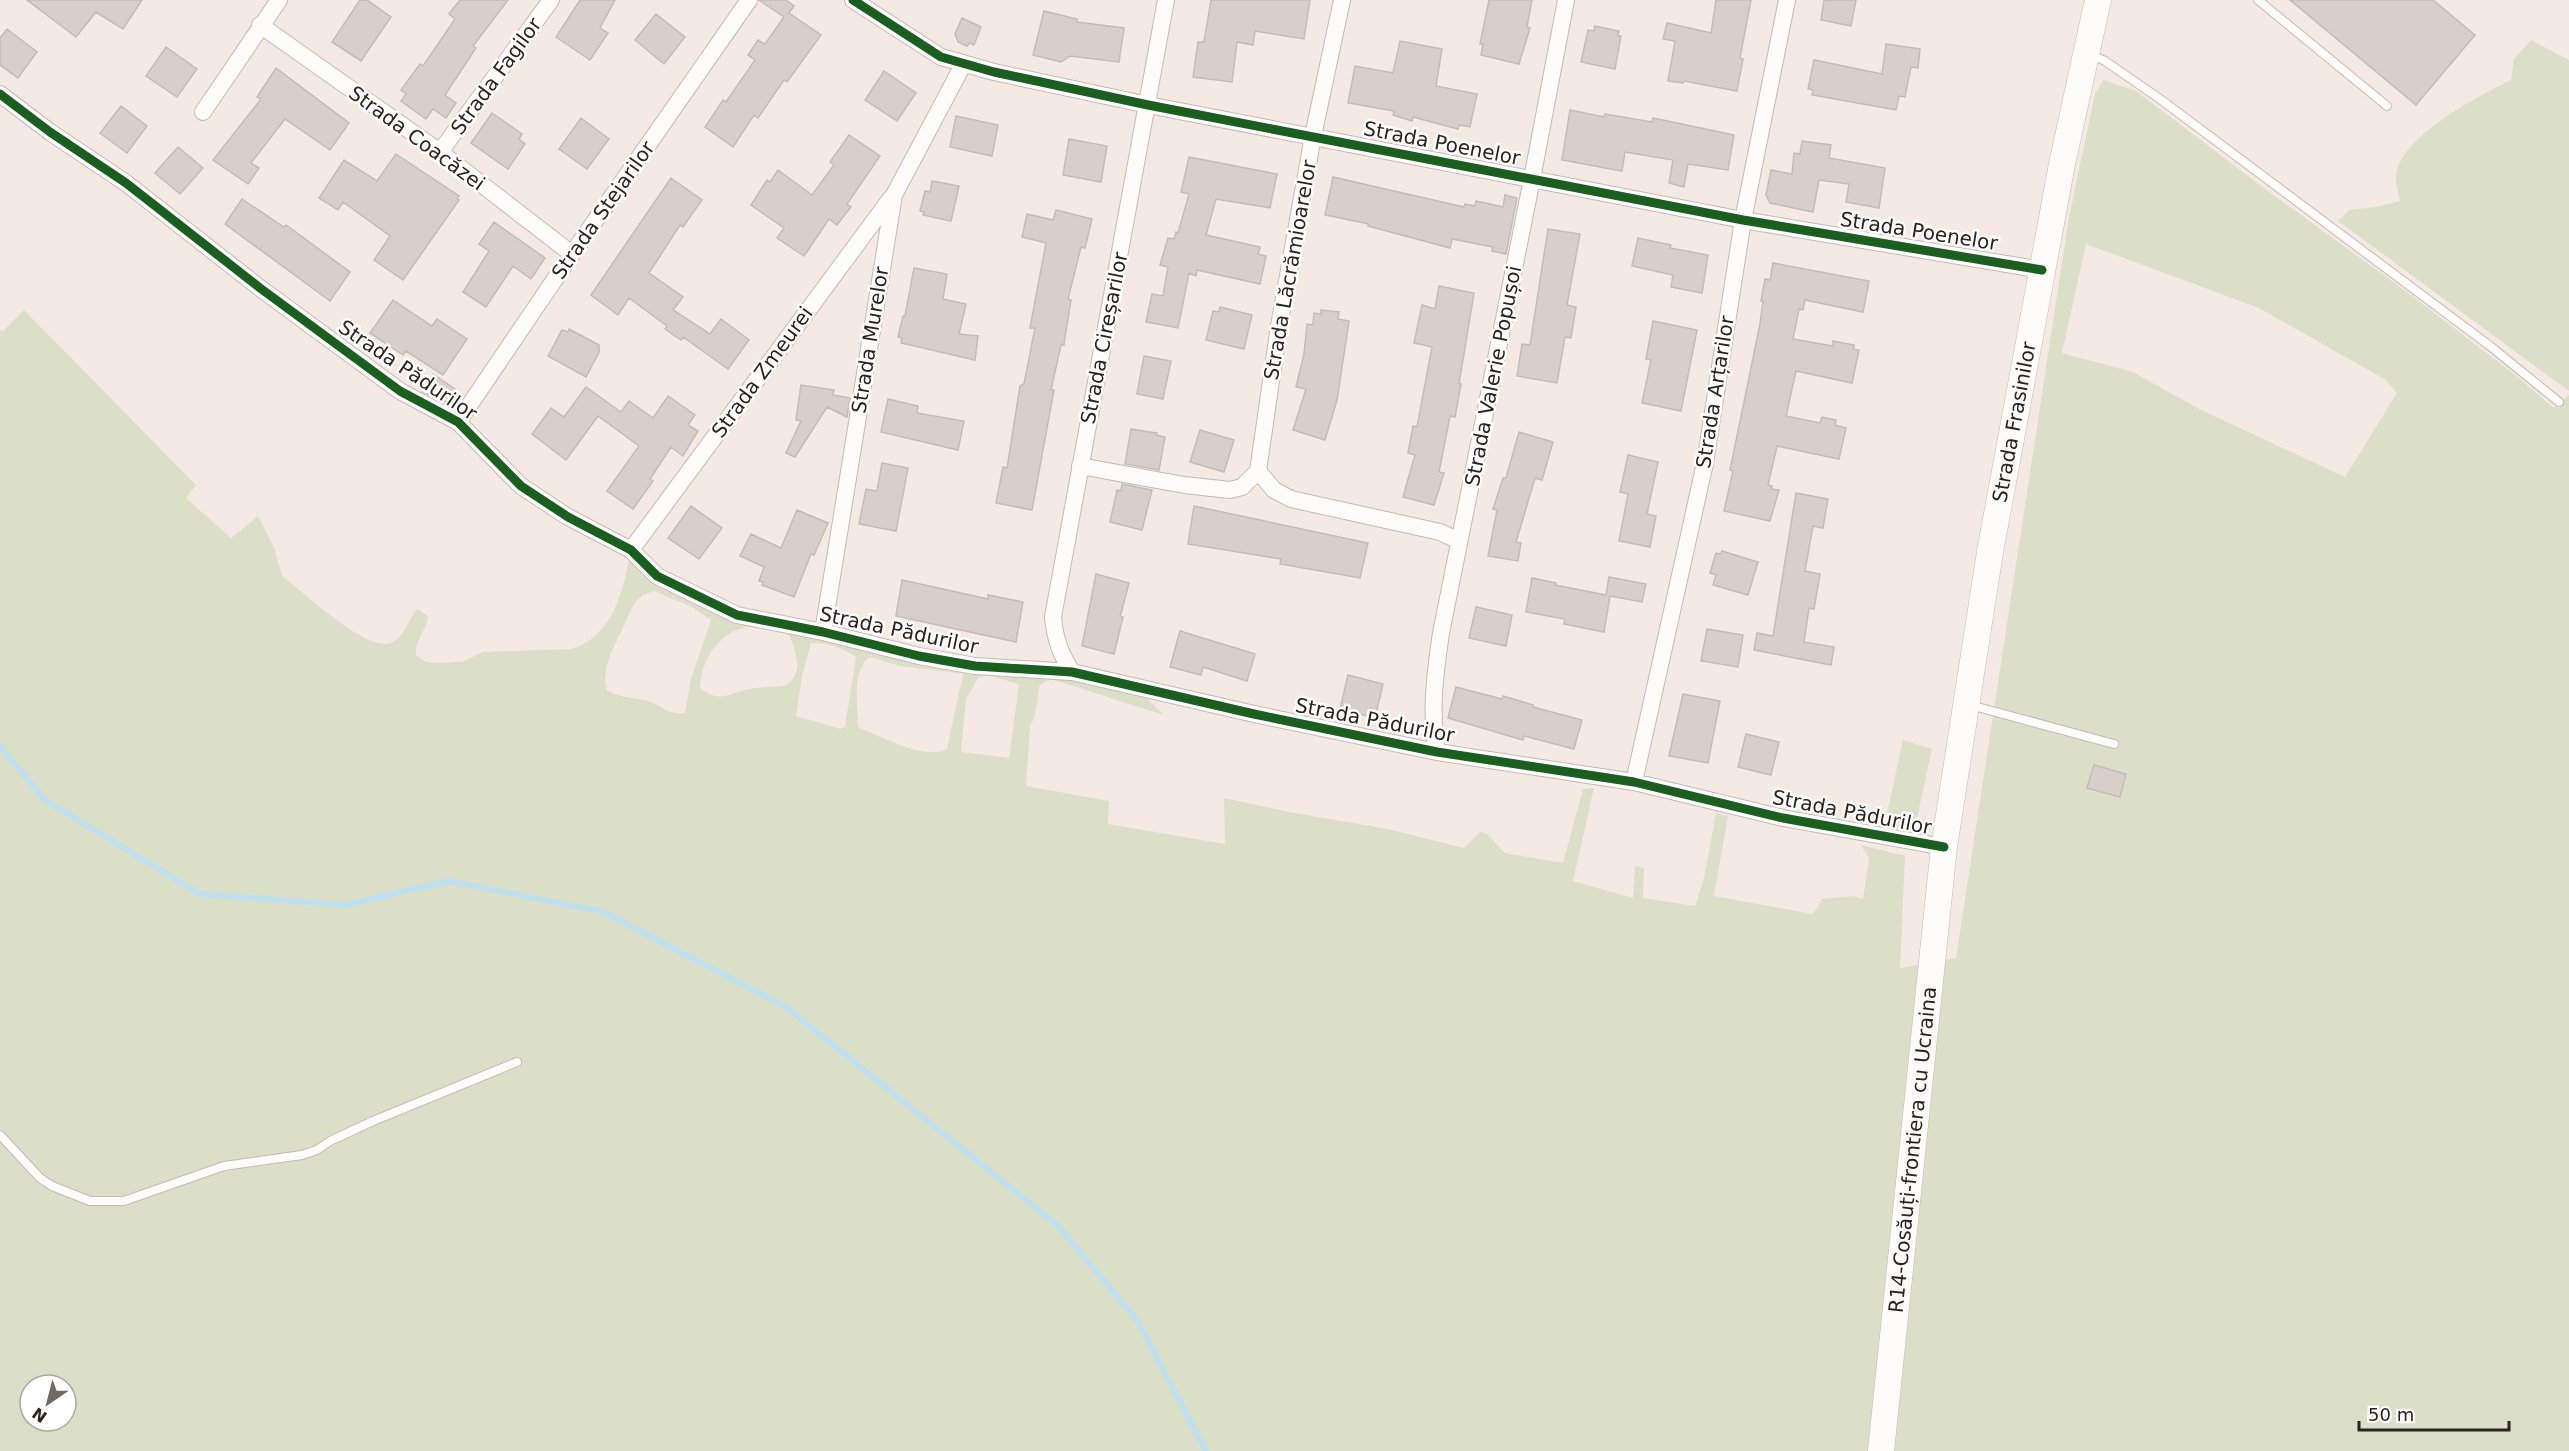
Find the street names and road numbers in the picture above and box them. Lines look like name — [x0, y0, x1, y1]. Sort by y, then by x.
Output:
street label: Strada Fagilor — [446, 12, 547, 139]
street label: Strada Coacăzei — [344, 81, 490, 195]
street label: Strada Poenelor — [1362, 116, 1523, 170]
street label: Strada Stejarilor — [546, 136, 660, 284]
street label: Strada Lăcrămioarelor — [1259, 157, 1321, 382]
street label: Strada Poenelor — [1838, 207, 2000, 255]
street label: Strada Cireșarilor — [1076, 249, 1133, 426]
street label: Strada Murelor — [847, 264, 894, 415]
street label: Strada Valerie Popușoi — [1460, 264, 1526, 488]
street label: Strada Zmeurei — [706, 302, 818, 442]
street label: Strada Arțarilor — [1691, 313, 1739, 470]
street label: Strada Pădurilor — [334, 315, 482, 426]
street label: Strada Frasinilor — [1987, 339, 2041, 504]
street label: Strada Pădurilor — [817, 601, 981, 659]
street label: Strada Pădurilor — [1293, 693, 1457, 747]
street label: Strada Pădurilor — [1770, 785, 1934, 839]
street label: R14-Cosăuți-frontiera cu Ucraina — [1883, 985, 1941, 1314]

